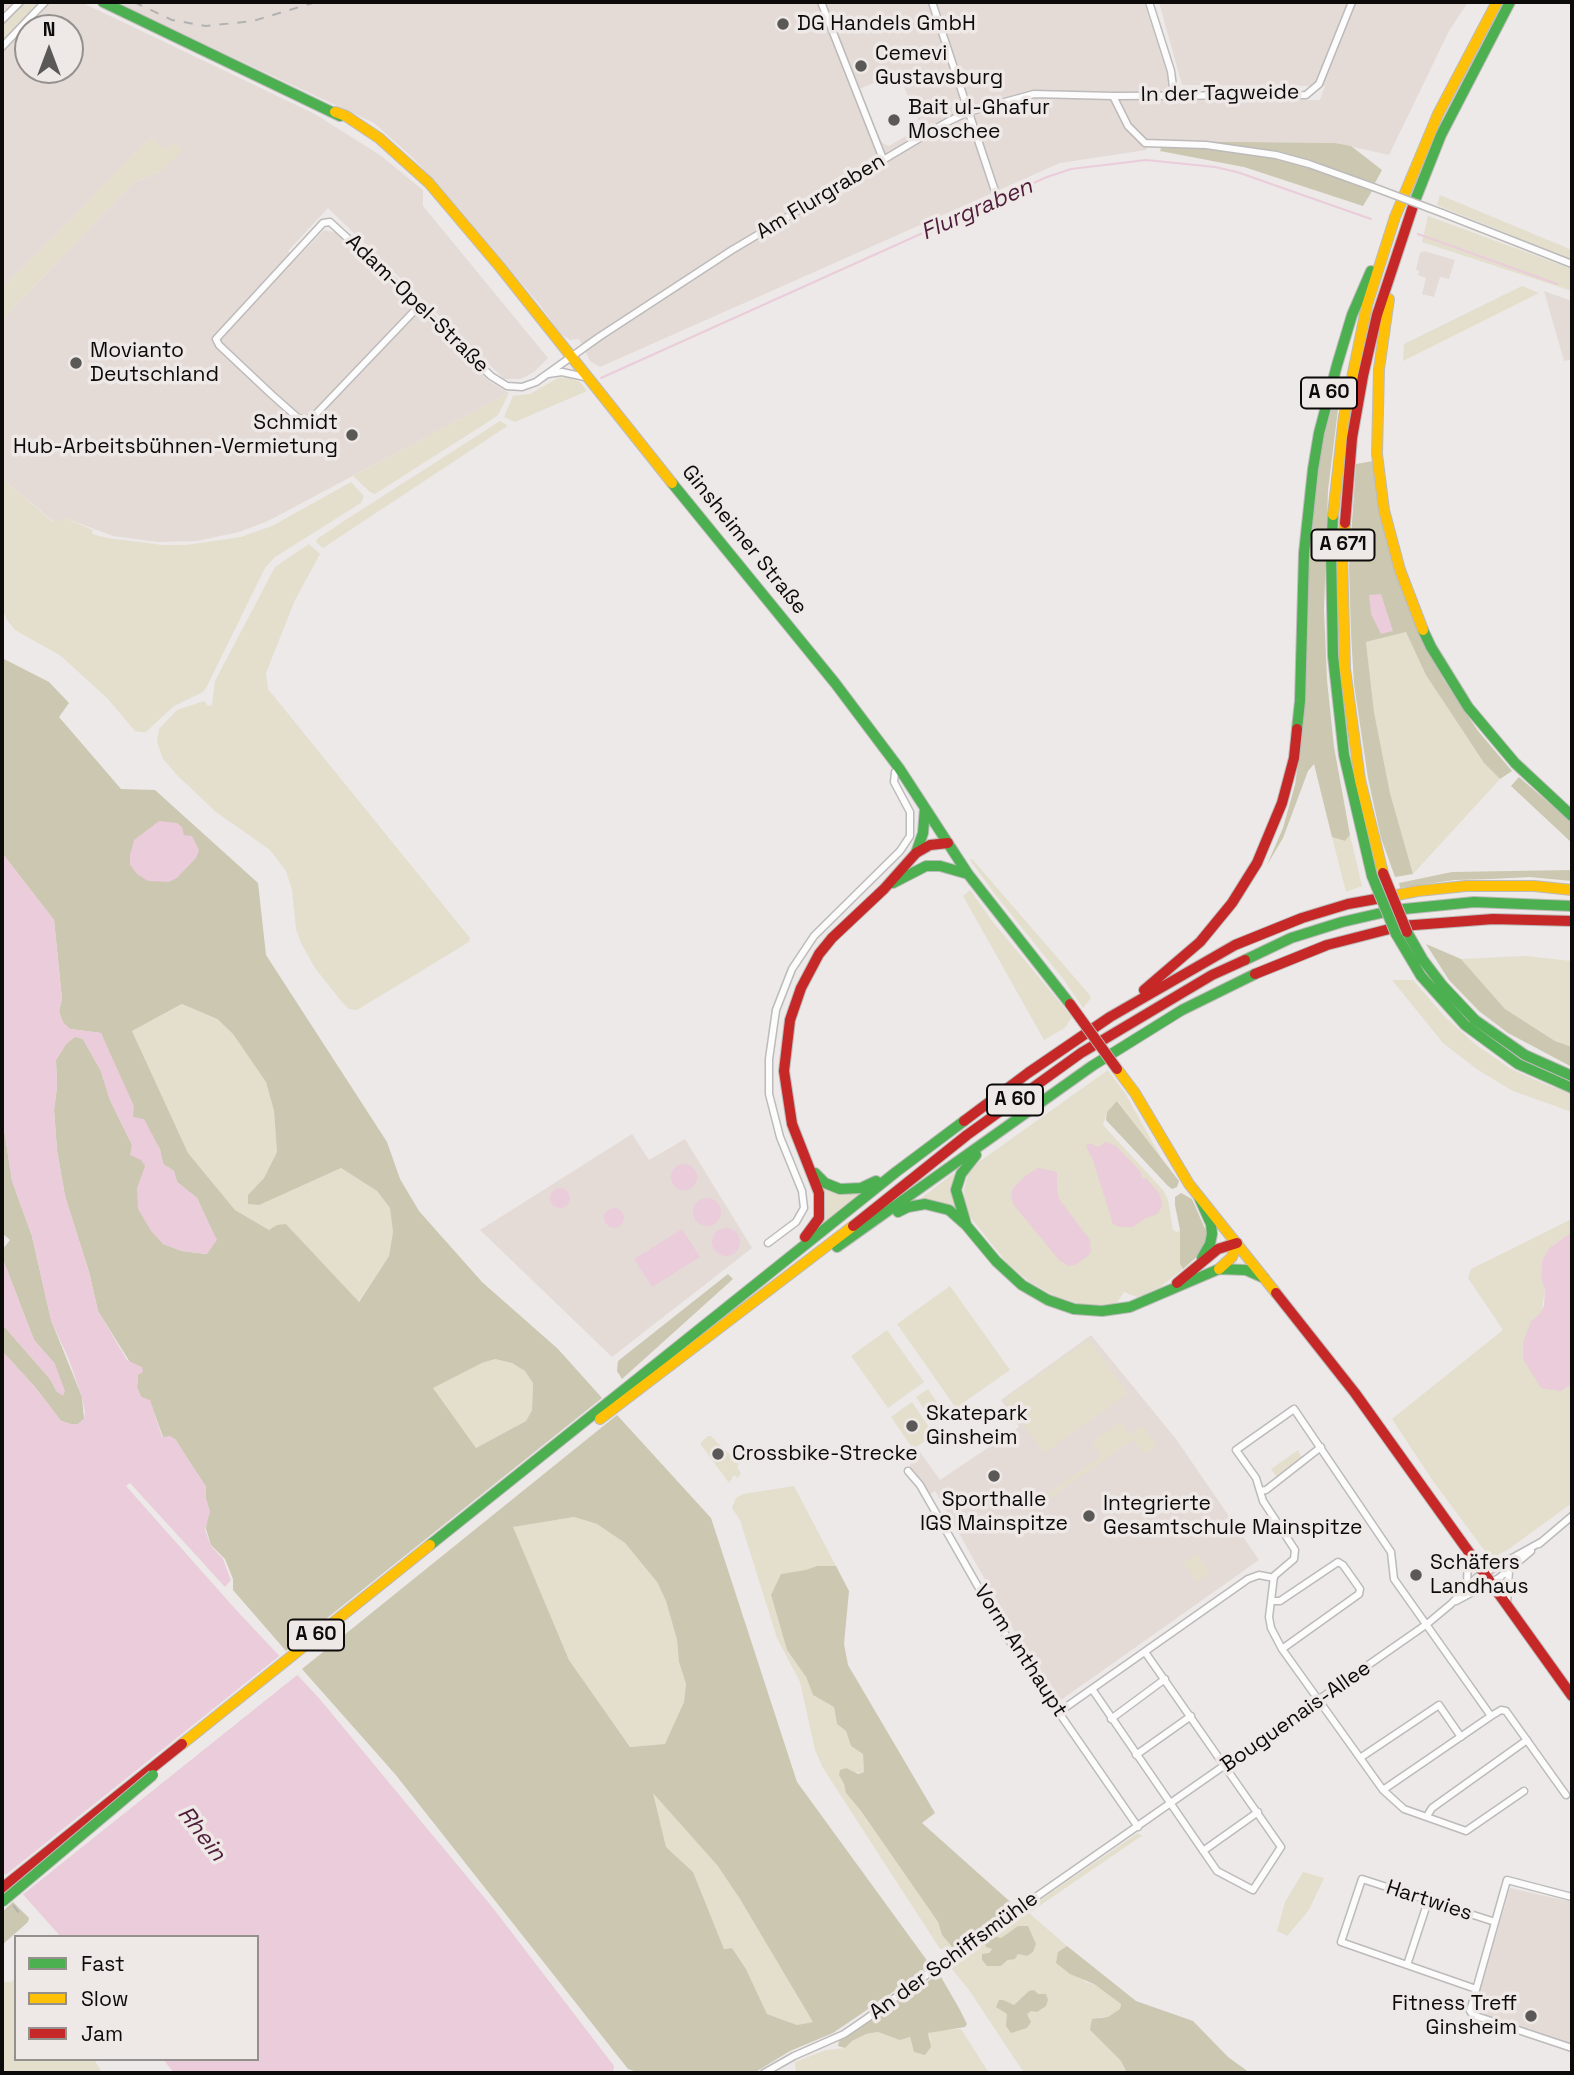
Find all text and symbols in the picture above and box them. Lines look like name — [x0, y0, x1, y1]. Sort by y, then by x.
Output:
place label: DG Handels GmbH — [797, 11, 976, 37]
north arrow — [14, 14, 84, 84]
marker: DG Handels GmbH — [775, 16, 791, 32]
text: N — [43, 17, 55, 42]
place label: Cemevi Gustavsburg — [875, 41, 1003, 91]
marker: Cemevi Gustavsburg — [853, 58, 869, 74]
street label: In der Tagweide — [1140, 80, 1300, 108]
place label: Bait ul-Ghafur Moschee — [908, 95, 1050, 145]
marker: Bait ul-Ghafur Moschee — [886, 112, 902, 128]
street label: Am Flurgraben — [752, 149, 890, 245]
water label: Flurgraben — [917, 173, 1037, 247]
street label: Adam-Opel-Straße — [340, 229, 494, 379]
place label: Movianto Deutschland — [90, 338, 219, 388]
marker: Movianto Deutschland — [68, 355, 84, 371]
road number: A 60 — [1301, 378, 1357, 408]
place label: Schmidt Hub-Arbeitsbühnen-Vermietung — [13, 410, 338, 460]
marker: Schmidt Hub-Arbeitsbühnen-Vermietung — [344, 427, 360, 443]
street label: Ginsheimer Straße — [676, 460, 812, 620]
road number: A 671 — [1312, 530, 1374, 560]
road number: A 60 — [987, 1084, 1043, 1116]
place label: Skatepark Ginsheim — [926, 1401, 1028, 1451]
marker: Skatepark Ginsheim — [904, 1418, 920, 1434]
place label: Crossbike-Strecke — [732, 1441, 918, 1467]
marker: Crossbike-Strecke — [710, 1446, 726, 1462]
marker: Sporthalle IGS Mainspitze — [986, 1468, 1002, 1484]
place label: Sporthalle IGS Mainspitze — [920, 1487, 1068, 1537]
place label: Integrierte Gesamtschule Mainspitze — [1103, 1491, 1363, 1541]
marker: Integrierte Gesamtschule Mainspitze — [1081, 1508, 1097, 1524]
place label: Schäfers Landhaus — [1430, 1550, 1529, 1600]
marker: Schäfers Landhaus — [1408, 1567, 1424, 1583]
street label: Vorm Anthaupt — [968, 1580, 1072, 1722]
road number: A 60 — [288, 1620, 344, 1651]
street label: Bouguenais-Allee — [1216, 1656, 1376, 1778]
water label: Rhein — [171, 1801, 231, 1867]
street label: Hartwies — [1383, 1875, 1475, 1927]
street label: An der Schiffsmühle — [865, 1886, 1043, 2026]
legend — [14, 1935, 259, 2061]
text: Fast — [81, 1950, 125, 1977]
text: Slow — [81, 1985, 129, 2012]
place label: Fitness Treff Ginsheim — [1392, 1991, 1517, 2041]
marker: Fitness Treff Ginsheim — [1523, 2008, 1539, 2024]
text: Jam — [81, 2020, 123, 2047]

